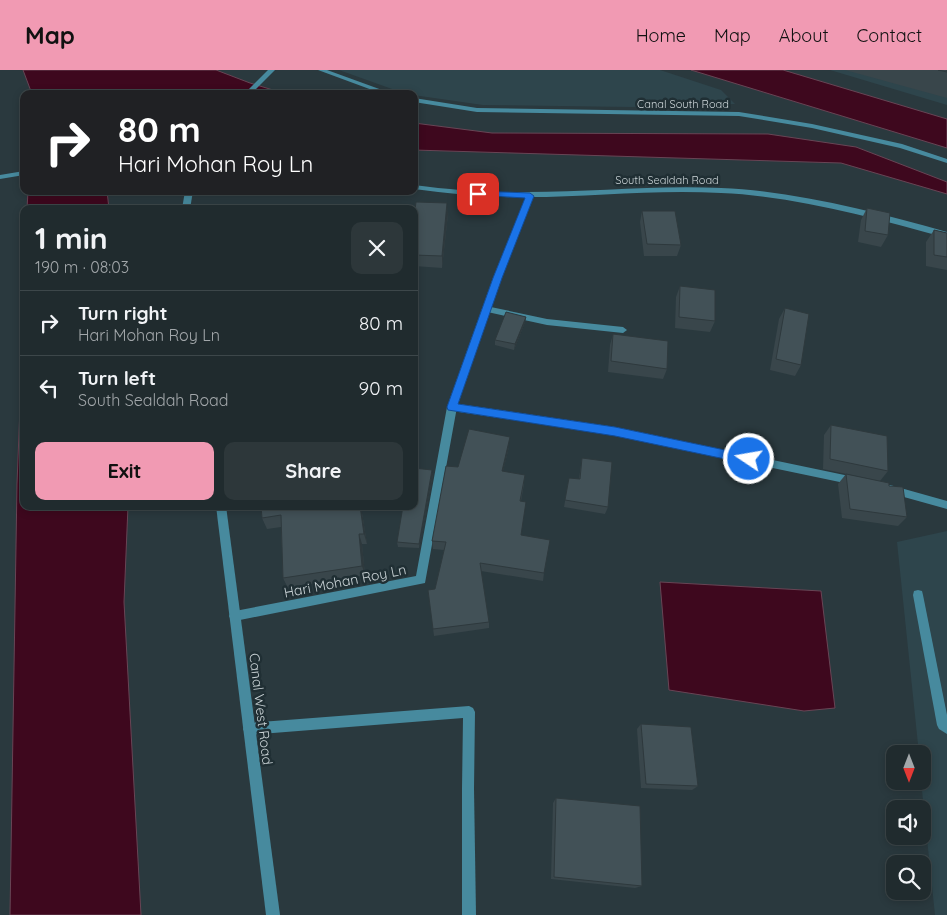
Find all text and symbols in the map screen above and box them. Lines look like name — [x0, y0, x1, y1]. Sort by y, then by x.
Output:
text: Map — [25, 20, 75, 50]
text: Home — [636, 24, 686, 47]
text: Map — [714, 24, 751, 47]
text: About — [779, 24, 829, 47]
text: Contact — [857, 24, 922, 47]
street label: Canal South Road — [637, 97, 729, 111]
text: 80 m — [118, 107, 201, 151]
icon: right — [35, 110, 100, 175]
text: Hari Mohan Roy Ln — [118, 150, 313, 178]
pin — [457, 173, 499, 215]
street label: South Sealdah Road — [615, 173, 719, 187]
icon: arrive — [464, 180, 492, 208]
text: 1 min — [35, 219, 108, 257]
button: close — [351, 222, 403, 274]
text: 190 m · 08:03 — [35, 257, 129, 277]
text: Turn right — [78, 301, 167, 325]
icon: right — [35, 309, 63, 337]
text: 80 m — [359, 311, 403, 335]
text: Hari Mohan Roy Ln — [78, 325, 220, 345]
text: Turn left — [78, 366, 156, 390]
icon: left — [35, 374, 63, 402]
text: 90 m — [359, 376, 403, 400]
text: South Sealdah Road — [78, 390, 229, 410]
position arrow — [722, 432, 774, 484]
button: Exit — [35, 442, 214, 500]
button: Share — [224, 442, 403, 500]
street label: Hari Mohan Roy Ln — [282, 560, 408, 602]
street label: Canal West Road — [245, 652, 277, 766]
north arrow — [886, 745, 931, 790]
map controls — [886, 745, 931, 900]
button: sound — [886, 800, 931, 845]
button: search — [886, 855, 931, 900]

